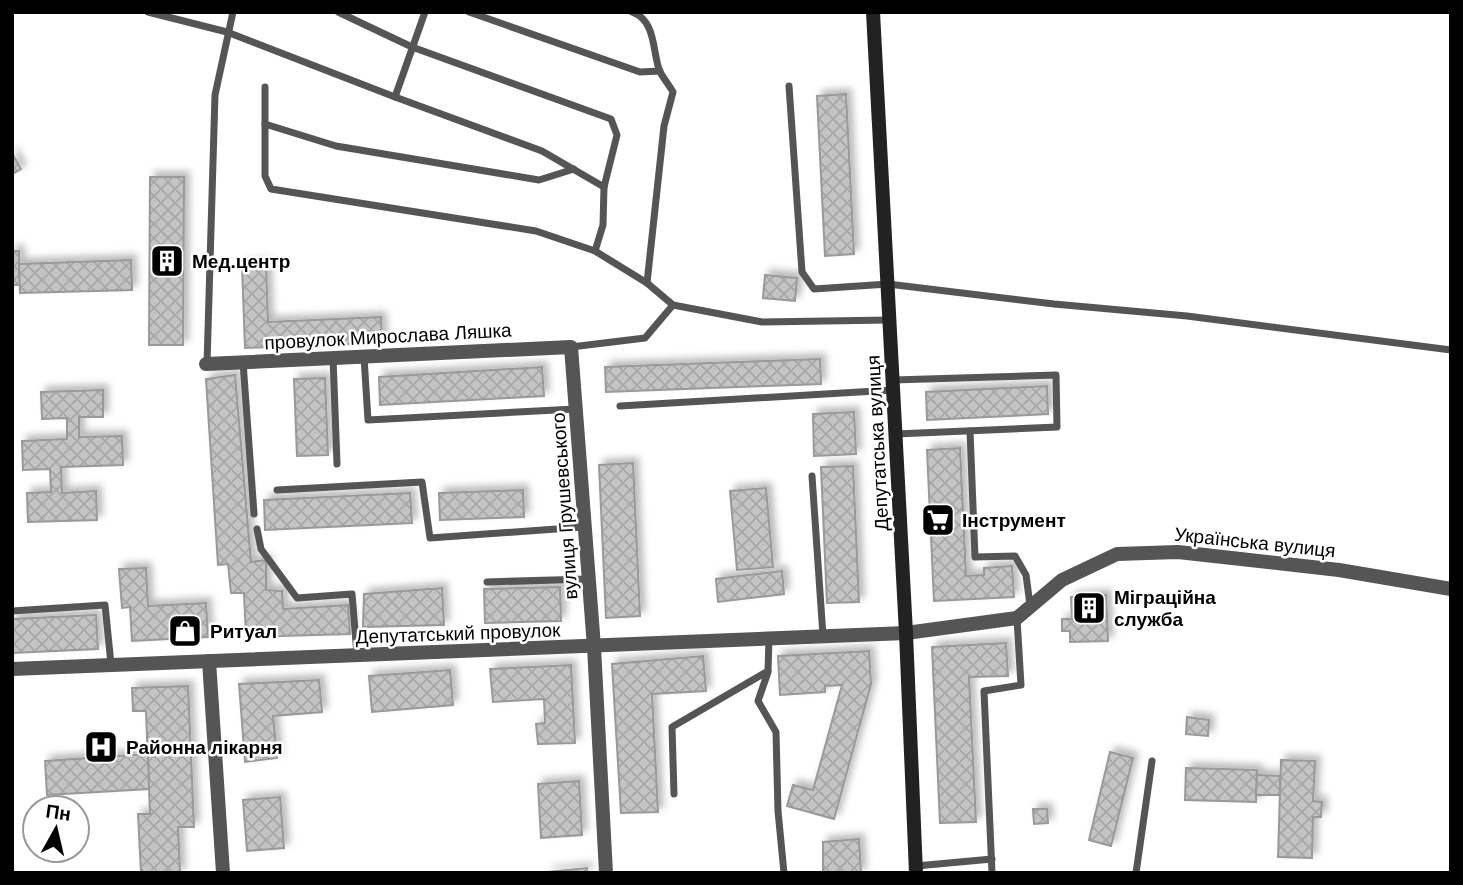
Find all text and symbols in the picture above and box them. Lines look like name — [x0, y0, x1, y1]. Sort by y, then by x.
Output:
building icon: Мед.центр — [148, 242, 186, 280]
place label: Мед.центр — [192, 251, 290, 272]
street label: провулок Мирослава Ляшка — [264, 320, 513, 353]
street label: Депутатська вулиця — [862, 355, 893, 531]
street label: вулиця Грушевського — [547, 412, 582, 600]
supermarket icon: Інструмент — [919, 501, 957, 539]
place label: Інструмент — [962, 510, 1066, 531]
street label: Українська вулиця — [1173, 524, 1337, 561]
place label: Міграційна служба — [1114, 587, 1216, 630]
building icon: Міграційна служба — [1070, 589, 1108, 627]
shop icon: Ритуал — [166, 612, 204, 650]
street label: Депутатський провулок — [355, 619, 561, 648]
place label: Ритуал — [210, 621, 277, 642]
hospital icon: Районна лікарня — [82, 728, 120, 766]
place label: Районна лікарня — [126, 737, 283, 758]
north arrow — [21, 794, 91, 864]
text: Пн — [44, 801, 72, 825]

